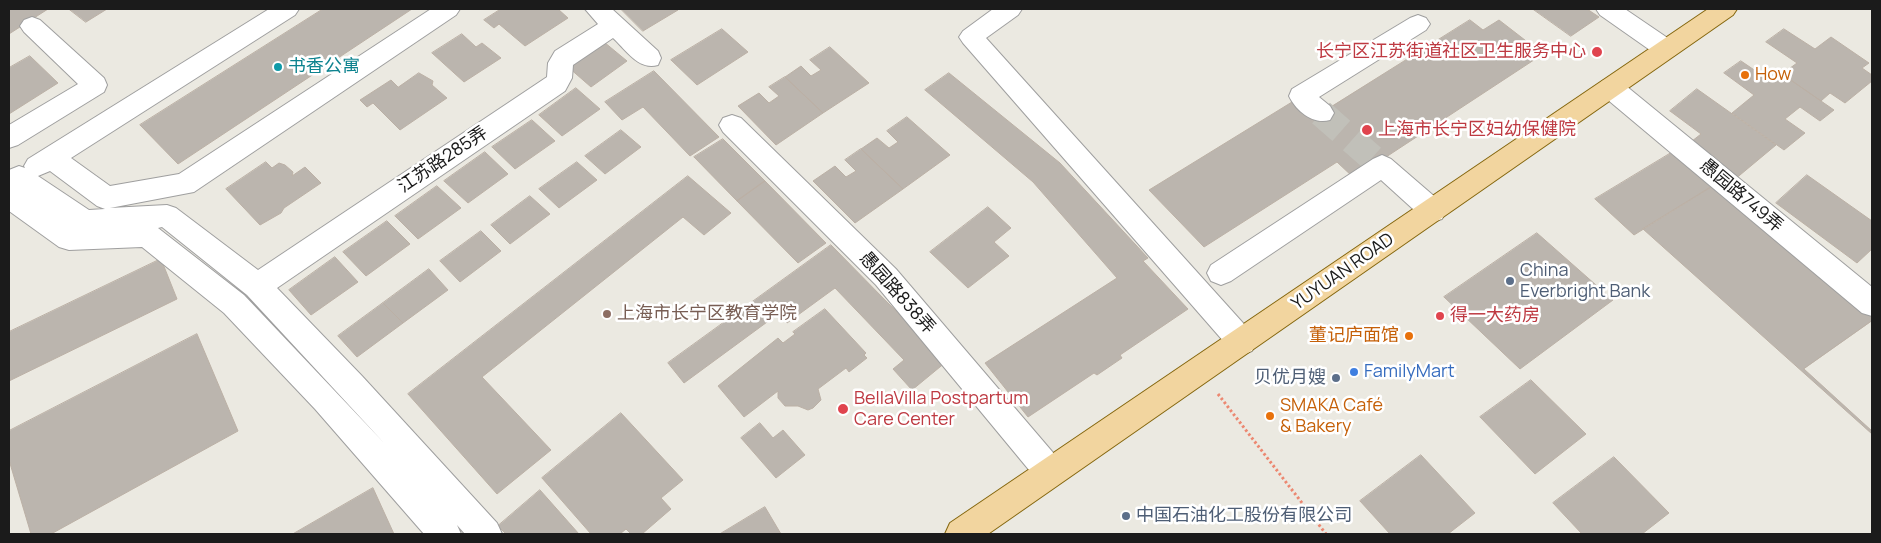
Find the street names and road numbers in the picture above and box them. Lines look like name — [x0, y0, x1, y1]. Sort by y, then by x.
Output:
street label: 江苏路285弄 — [394, 122, 492, 198]
street label: 愚园路749弄 — [1695, 155, 1787, 237]
street label: YUYUAN ROAD — [1288, 229, 1398, 315]
street label: 愚园路838弄 — [855, 248, 939, 338]

